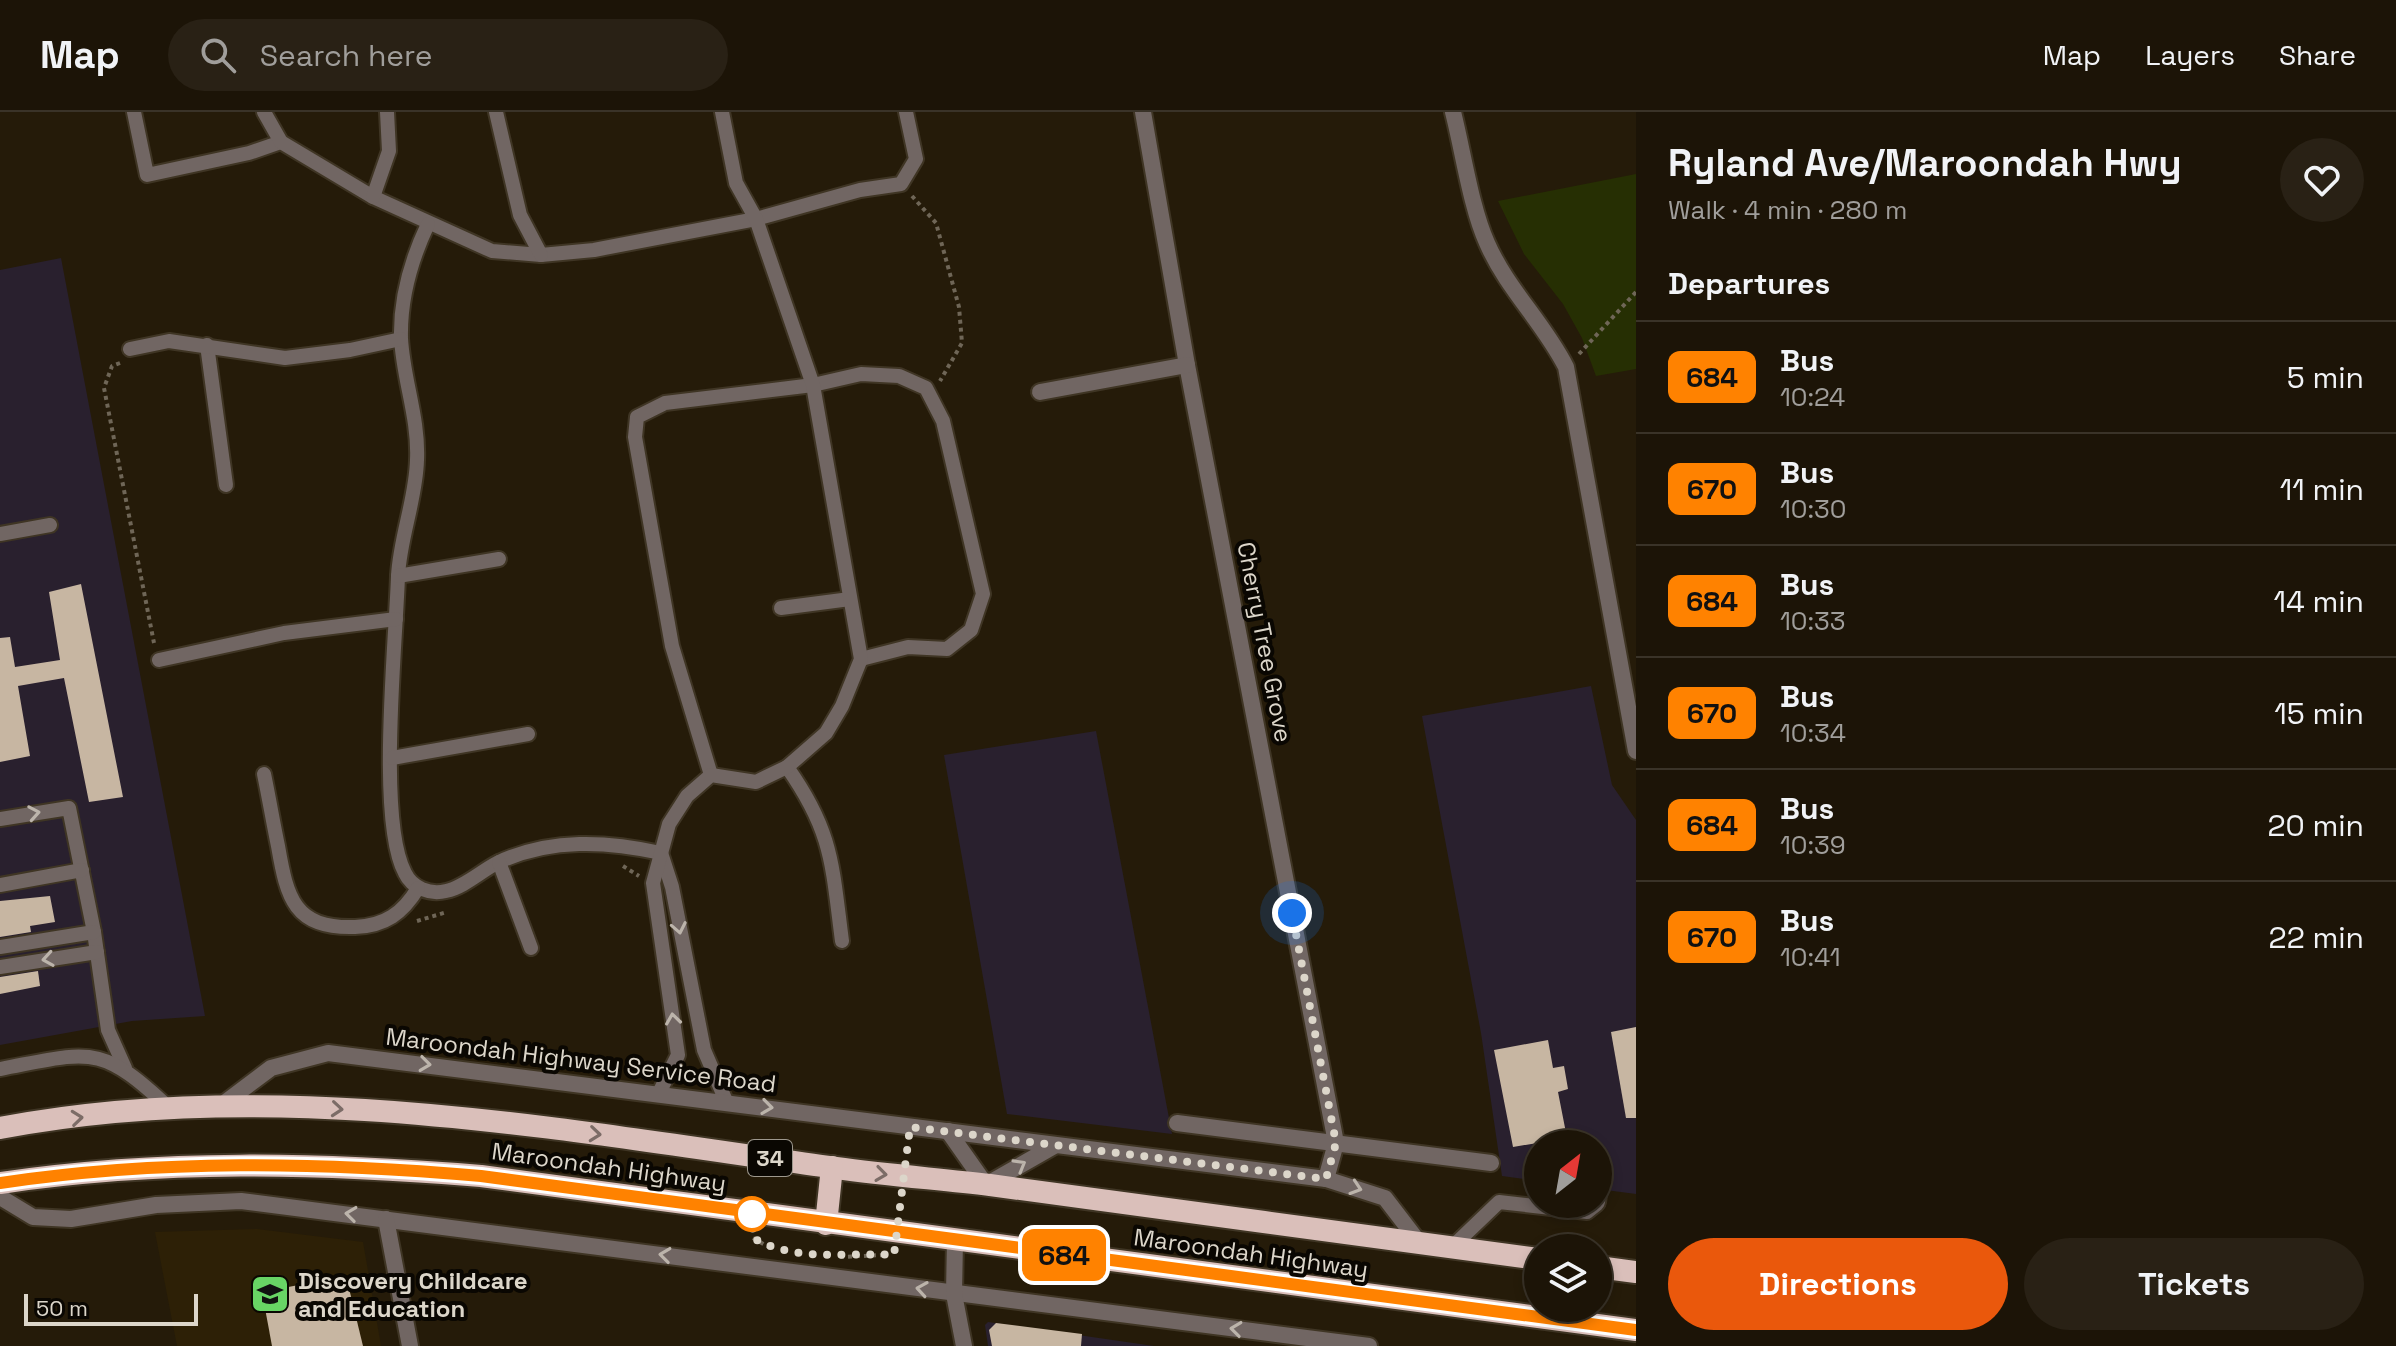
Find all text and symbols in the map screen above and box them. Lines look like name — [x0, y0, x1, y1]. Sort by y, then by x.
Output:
search box — [168, 19, 728, 91]
text: Map — [40, 31, 120, 79]
icon: search — [196, 33, 240, 77]
text: Search here — [260, 36, 433, 75]
text: Map — [2043, 37, 2101, 73]
text: Layers — [2145, 37, 2235, 73]
text: Share — [2279, 37, 2356, 73]
button: heart — [2280, 138, 2364, 222]
text: Ryland Ave/Maroondah Hwy — [1668, 139, 2182, 187]
text: Walk · 4 min · 280 m — [1668, 193, 1907, 227]
text: Departures — [1668, 264, 1830, 303]
text: Bus — [1780, 341, 1834, 380]
text: 5 min — [2287, 358, 2364, 397]
text: 684 — [1686, 359, 1738, 395]
text: 10:24 — [1780, 380, 1845, 414]
text: Bus — [1780, 453, 1834, 492]
text: 11 min — [2280, 470, 2364, 509]
text: 670 — [1687, 471, 1737, 507]
text: 10:30 — [1780, 492, 1846, 526]
street label: Cherry Tree Grove — [1230, 539, 1300, 745]
text: Bus — [1780, 565, 1834, 604]
text: 14 min — [2273, 582, 2364, 621]
text: 684 — [1686, 583, 1738, 619]
text: 10:33 — [1780, 604, 1846, 638]
text: Bus — [1780, 677, 1834, 716]
text: 15 min — [2274, 694, 2364, 733]
text: 670 — [1687, 695, 1737, 731]
text: 10:34 — [1780, 716, 1846, 750]
text: Bus — [1780, 789, 1834, 828]
one-way arrow — [28, 806, 41, 823]
text: 20 min — [2267, 806, 2364, 845]
text: 684 — [1686, 807, 1738, 843]
text: 10:39 — [1780, 828, 1846, 862]
your location — [1272, 893, 1312, 933]
text: Bus — [1780, 901, 1834, 940]
text: 22 min — [2269, 918, 2364, 957]
text: 670 — [1687, 919, 1737, 955]
one-way arrow — [670, 922, 687, 935]
text: 10:41 — [1780, 940, 1841, 974]
one-way arrow — [41, 950, 55, 967]
one-way arrow — [665, 1012, 682, 1026]
street label: Maroondah Highway Service Road — [384, 1021, 778, 1099]
one-way arrow — [419, 1056, 432, 1073]
one-way arrow — [760, 1098, 773, 1115]
one-way arrow — [330, 1101, 343, 1118]
one-way arrow — [71, 1109, 84, 1126]
one-way arrow — [589, 1125, 602, 1142]
north arrow — [1524, 1130, 1612, 1218]
map controls — [1524, 1130, 1612, 1322]
street label: Maroondah Highway — [490, 1135, 728, 1199]
road number: 34 — [748, 1140, 792, 1176]
one-way arrow — [1011, 1159, 1026, 1175]
one-way arrow — [874, 1165, 887, 1182]
one-way arrow — [1349, 1179, 1363, 1195]
unlabelled marker — [735, 1197, 769, 1231]
one-way arrow — [344, 1206, 357, 1223]
street label: Maroondah Highway — [1132, 1221, 1370, 1285]
line badge: 684 — [1018, 1229, 1110, 1281]
button: layers — [1524, 1234, 1612, 1322]
text: 684 — [1038, 1237, 1090, 1273]
button: Directions — [1668, 1238, 2008, 1330]
button: Tickets — [2024, 1238, 2364, 1330]
one-way arrow — [658, 1247, 671, 1264]
place label: Discovery Childcare and Education — [298, 1265, 528, 1324]
school or university icon: Discovery Childcare and Education — [249, 1273, 291, 1315]
one-way arrow — [915, 1281, 929, 1298]
scale bar — [24, 1290, 198, 1326]
text: 50 m — [36, 1294, 88, 1322]
one-way arrow — [1229, 1321, 1243, 1338]

